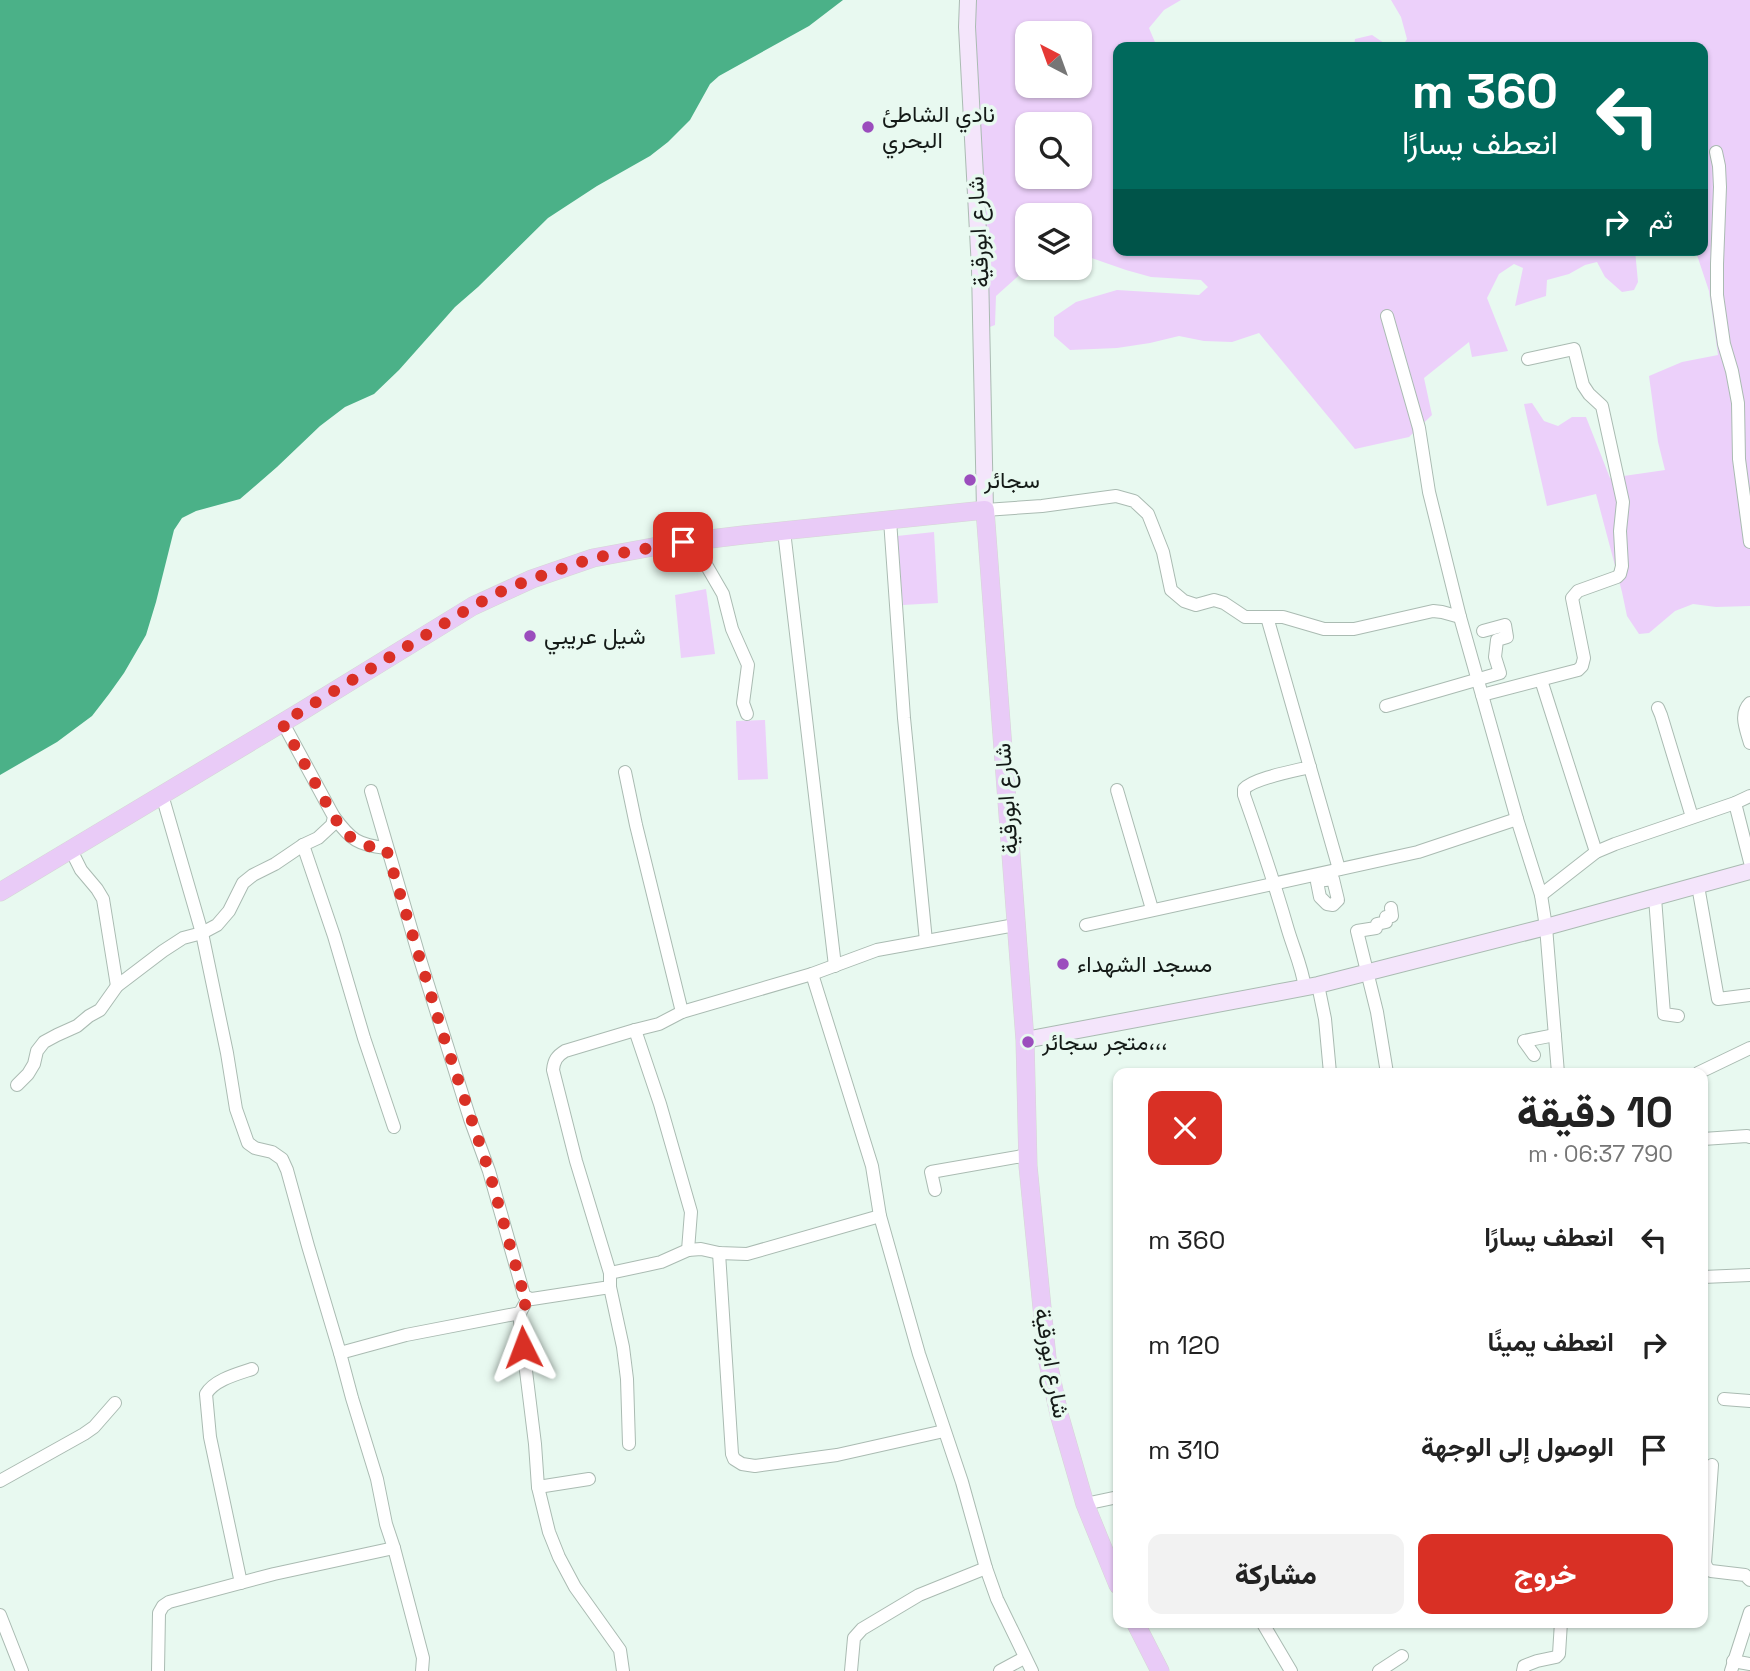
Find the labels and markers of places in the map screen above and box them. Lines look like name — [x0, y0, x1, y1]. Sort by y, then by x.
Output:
place label: نادي الشاطئ البحري — [882, 99, 995, 159]
marker: نادي الشاطئ البحري — [860, 119, 876, 135]
place label: سجائر — [983, 465, 1040, 495]
marker: سجائر — [962, 472, 978, 488]
pin — [653, 512, 713, 572]
place label: شيل عريبي — [544, 621, 646, 655]
marker: شيل عريبي — [522, 628, 538, 644]
place label: مسجد الشهداء — [1077, 949, 1212, 979]
marker: مسجد الشهداء — [1055, 956, 1071, 972]
place label: متجر سجائر،،، — [1041, 1027, 1167, 1057]
marker: متجر سجائر،،، — [1020, 1034, 1036, 1050]

